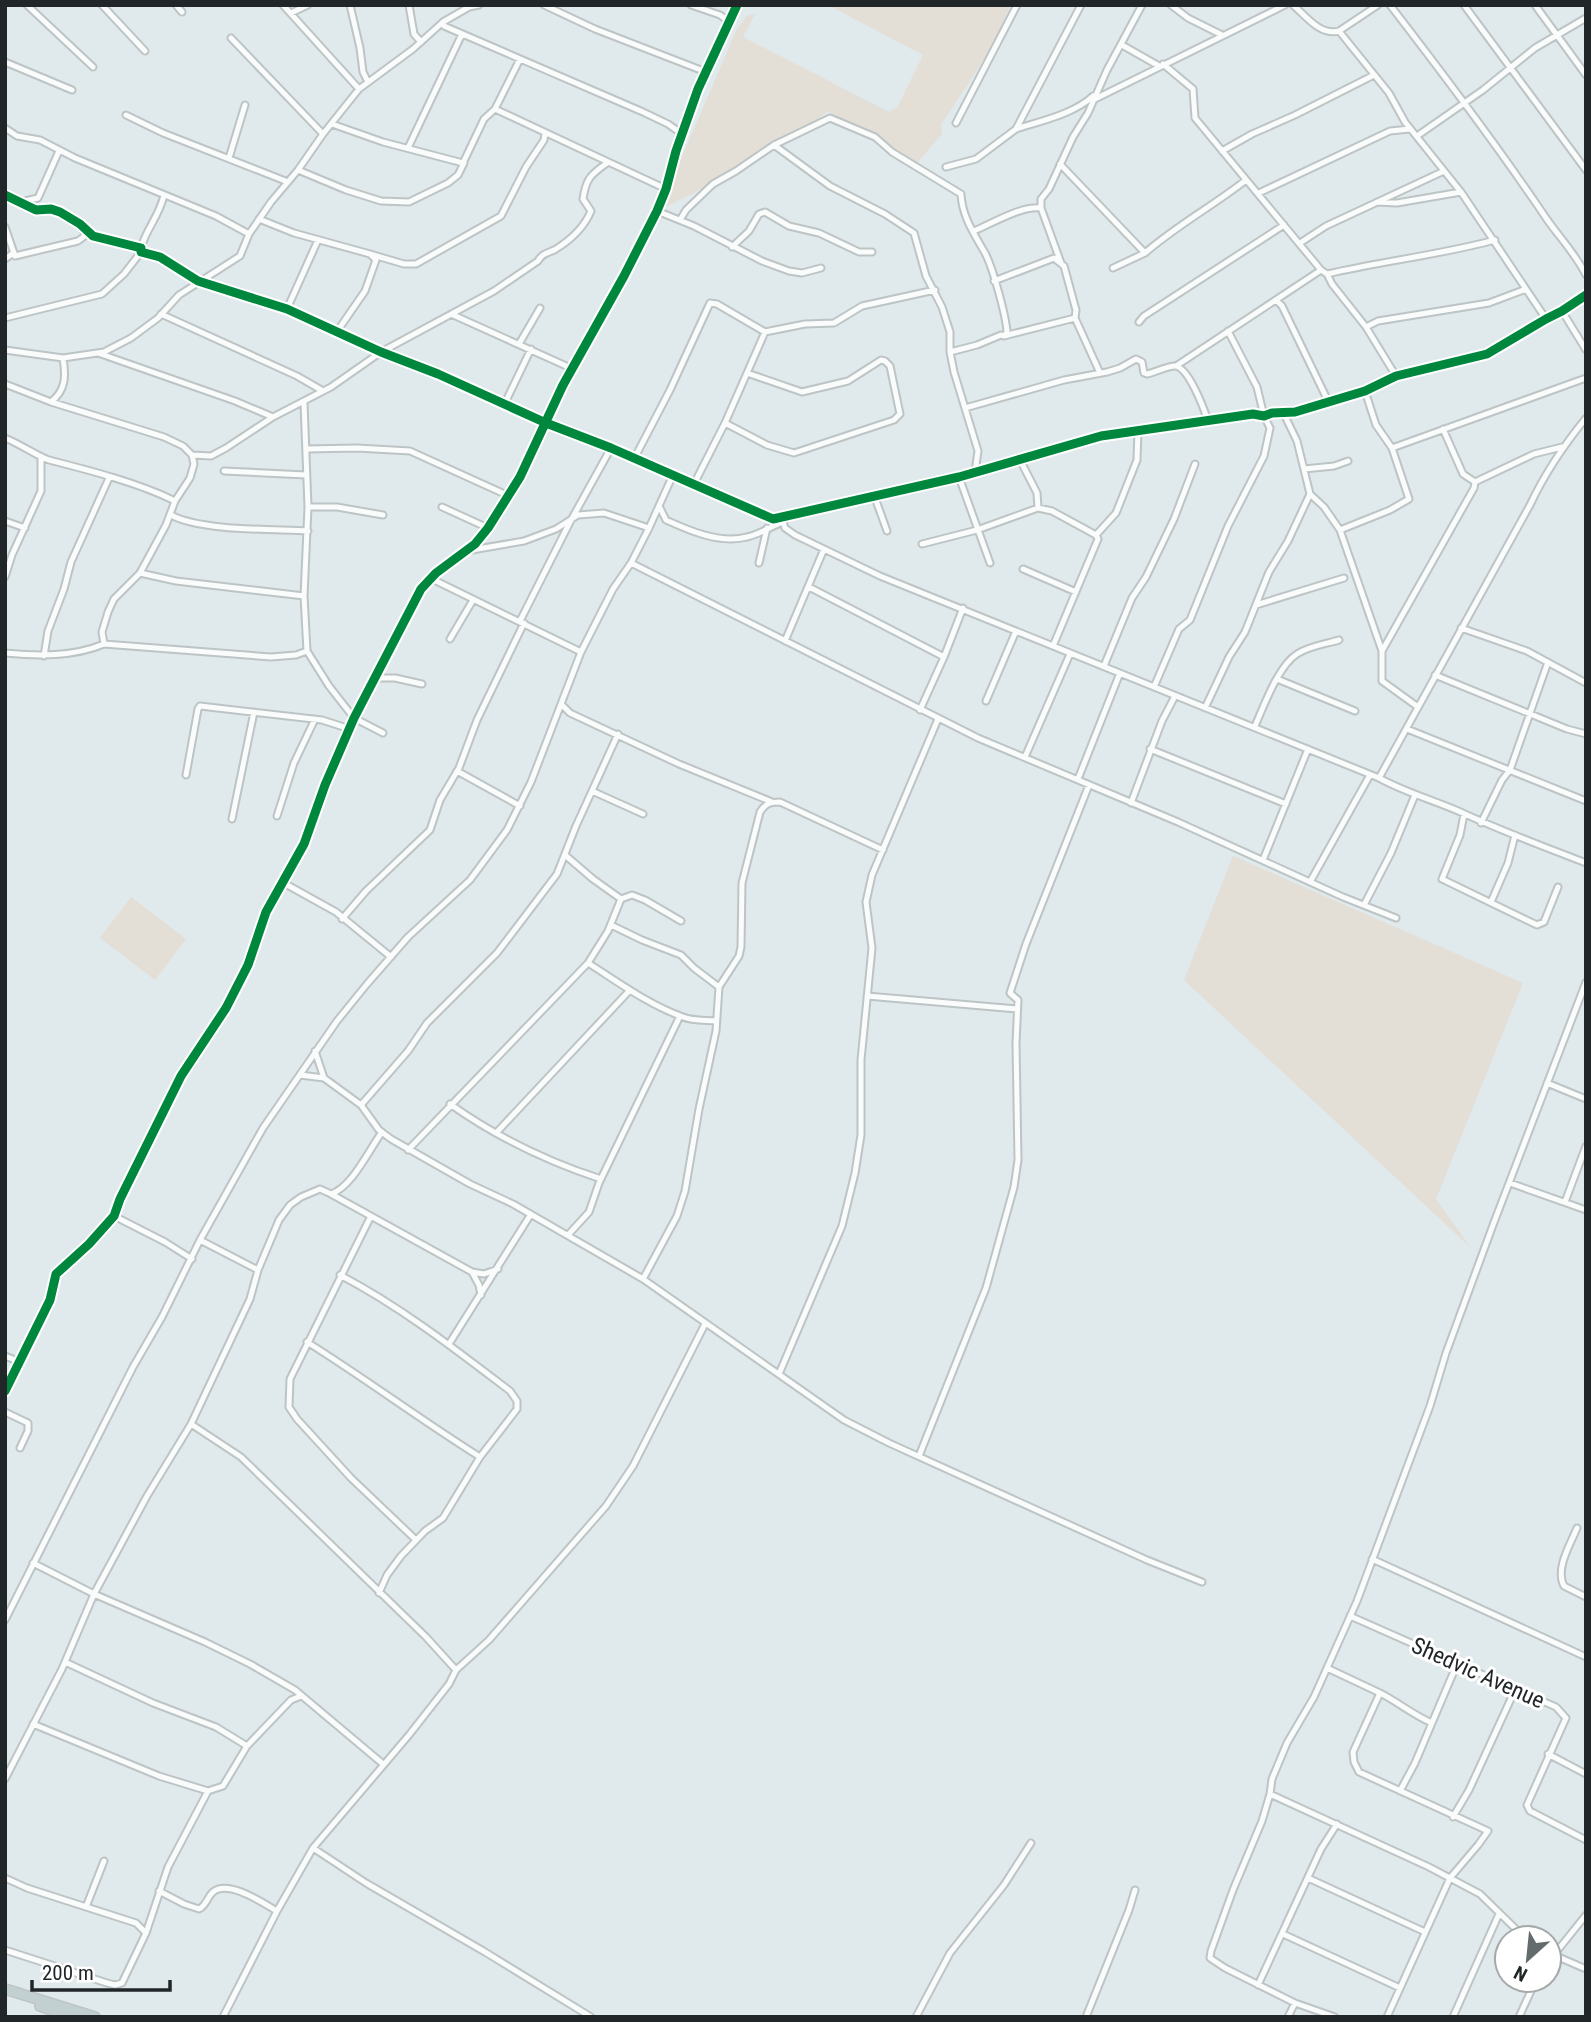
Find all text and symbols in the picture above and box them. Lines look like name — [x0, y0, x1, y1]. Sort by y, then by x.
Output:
street label: Shedvic Avenue — [1407, 1632, 1549, 1714]
north arrow — [1493, 1924, 1563, 1994]
scale bar — [32, 1948, 170, 1992]
text: 200 m — [42, 1961, 94, 1985]
text: N — [1510, 1961, 1531, 1987]

